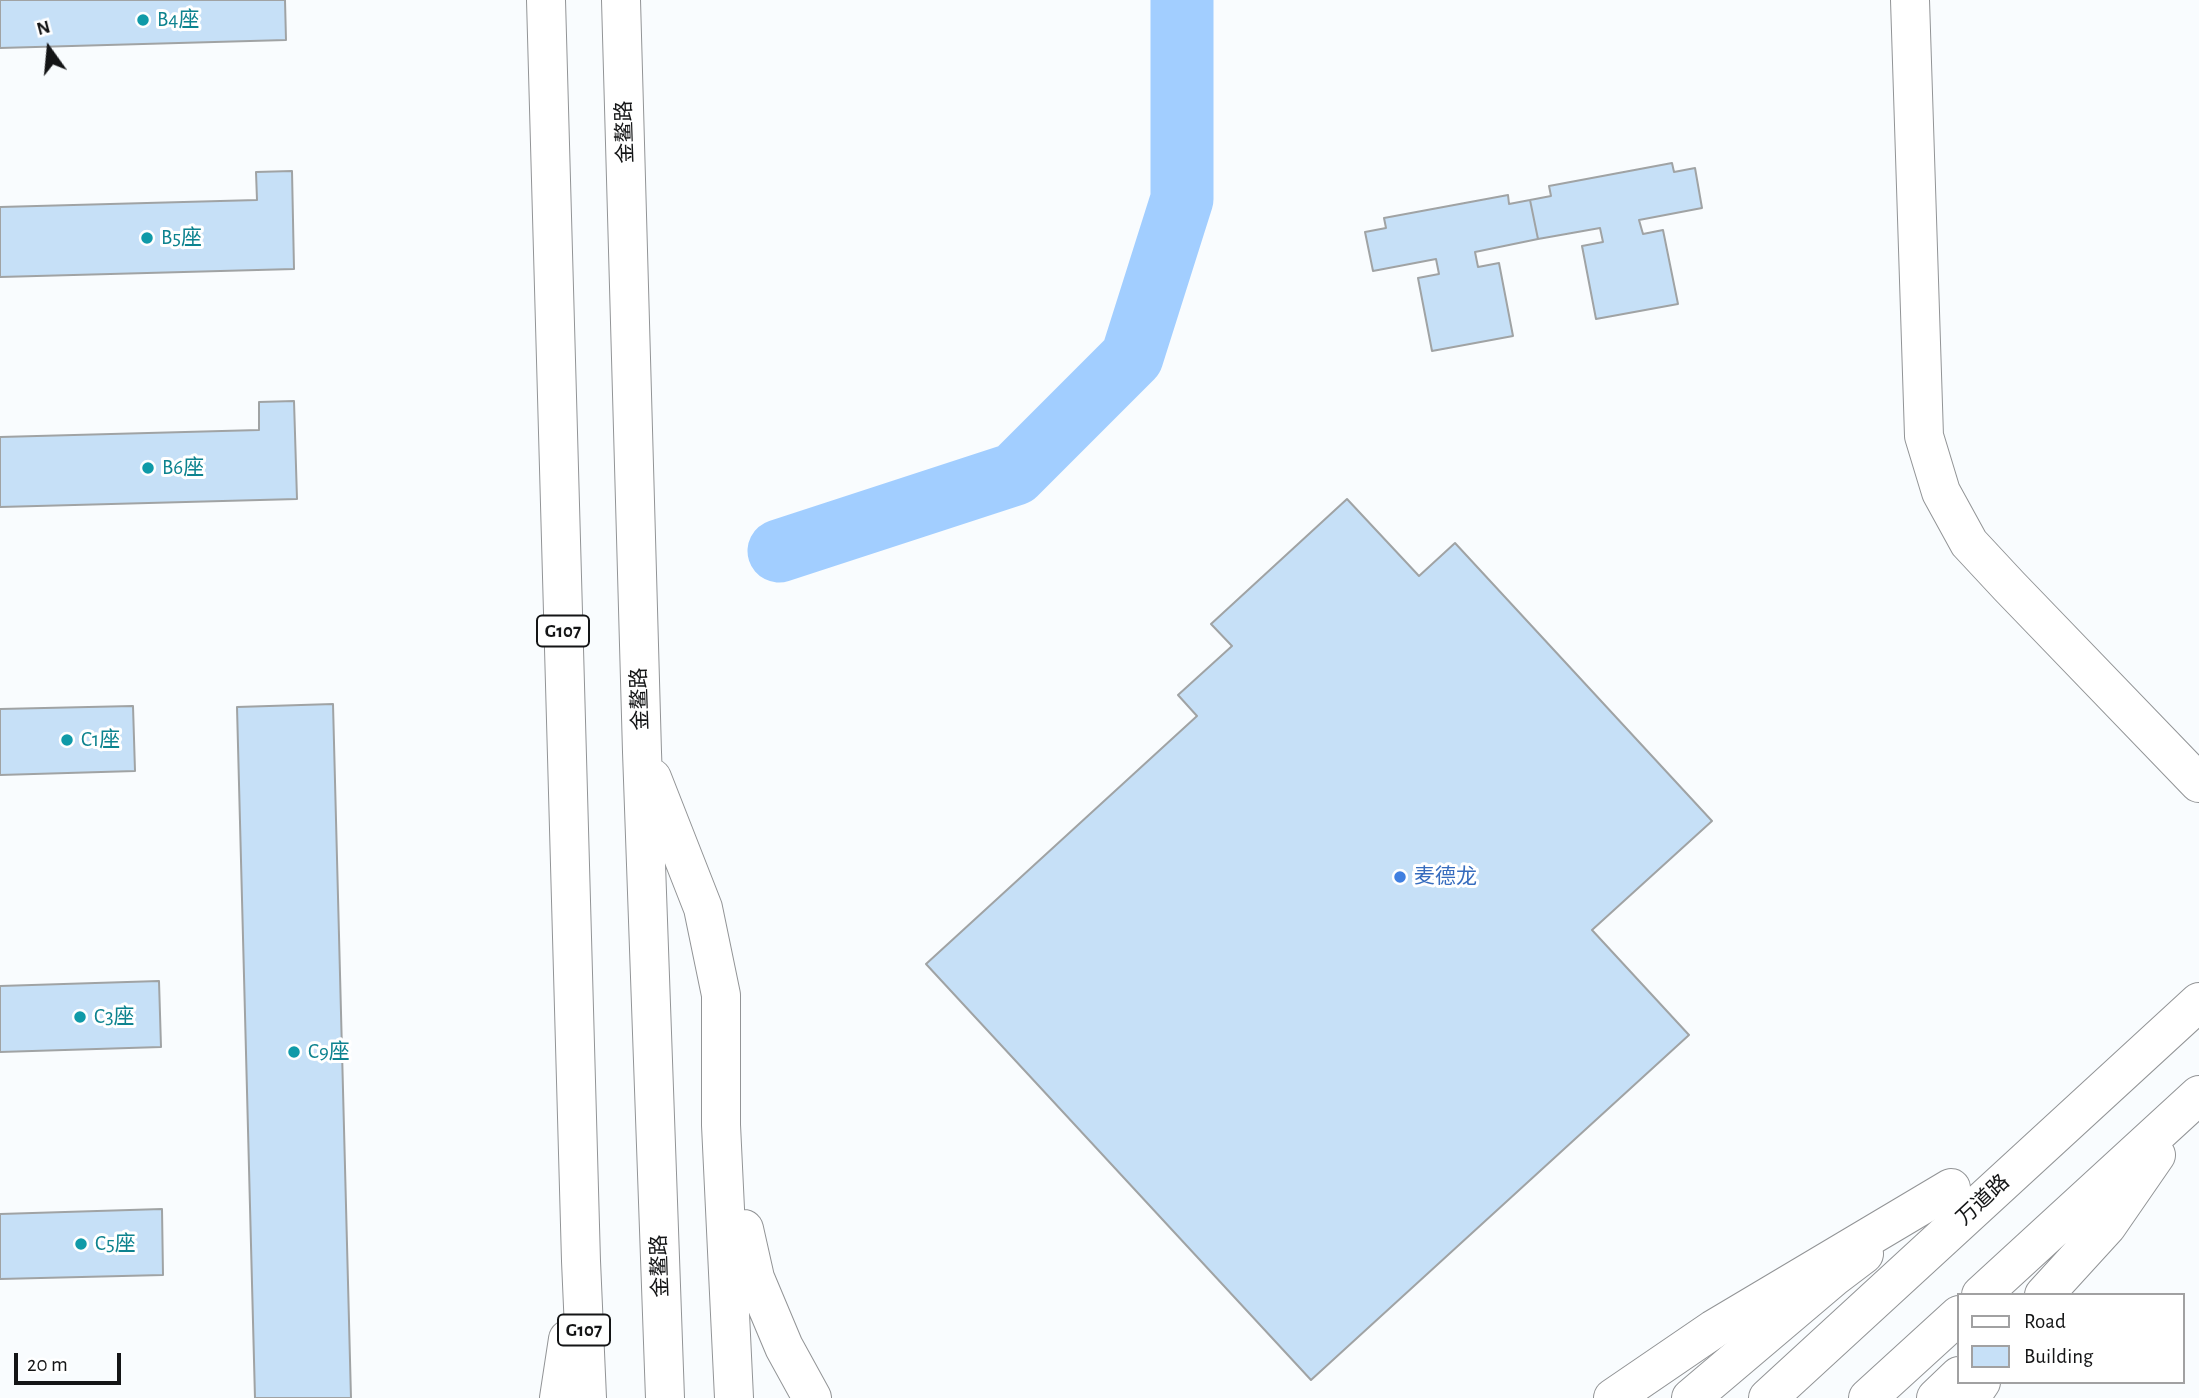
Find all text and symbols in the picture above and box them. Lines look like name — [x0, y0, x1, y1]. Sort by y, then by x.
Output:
place label: B4座 — [157, 7, 199, 33]
marker: B4座 — [135, 12, 151, 28]
north arrow — [14, 14, 84, 84]
text: N — [35, 17, 52, 39]
street label: 金鳌路 — [611, 100, 639, 164]
place label: B5座 — [161, 225, 202, 251]
marker: B5座 — [139, 230, 155, 246]
place label: B6座 — [162, 455, 204, 481]
marker: B6座 — [140, 460, 156, 476]
road number: G107 — [537, 616, 589, 646]
street label: 金鳌路 — [626, 667, 654, 731]
place label: C1座 — [81, 727, 120, 753]
marker: C1座 — [59, 732, 75, 748]
place label: 麦德龙 — [1414, 864, 1477, 890]
marker: 麦德龙 — [1392, 869, 1408, 885]
place label: C3座 — [94, 1004, 135, 1030]
marker: C3座 — [72, 1009, 88, 1025]
place label: C9座 — [308, 1039, 350, 1065]
marker: C9座 — [286, 1044, 302, 1060]
street label: 万道路 — [1951, 1169, 2015, 1231]
place label: C5座 — [95, 1231, 136, 1257]
street label: 金鳌路 — [646, 1234, 674, 1298]
marker: C5座 — [73, 1236, 89, 1252]
legend — [1958, 1293, 2185, 1384]
text: Road — [2024, 1311, 2066, 1332]
road number: G107 — [558, 1314, 610, 1346]
scale bar — [18, 1338, 124, 1382]
text: Building — [2024, 1346, 2093, 1367]
text: 20 m — [27, 1354, 68, 1375]

